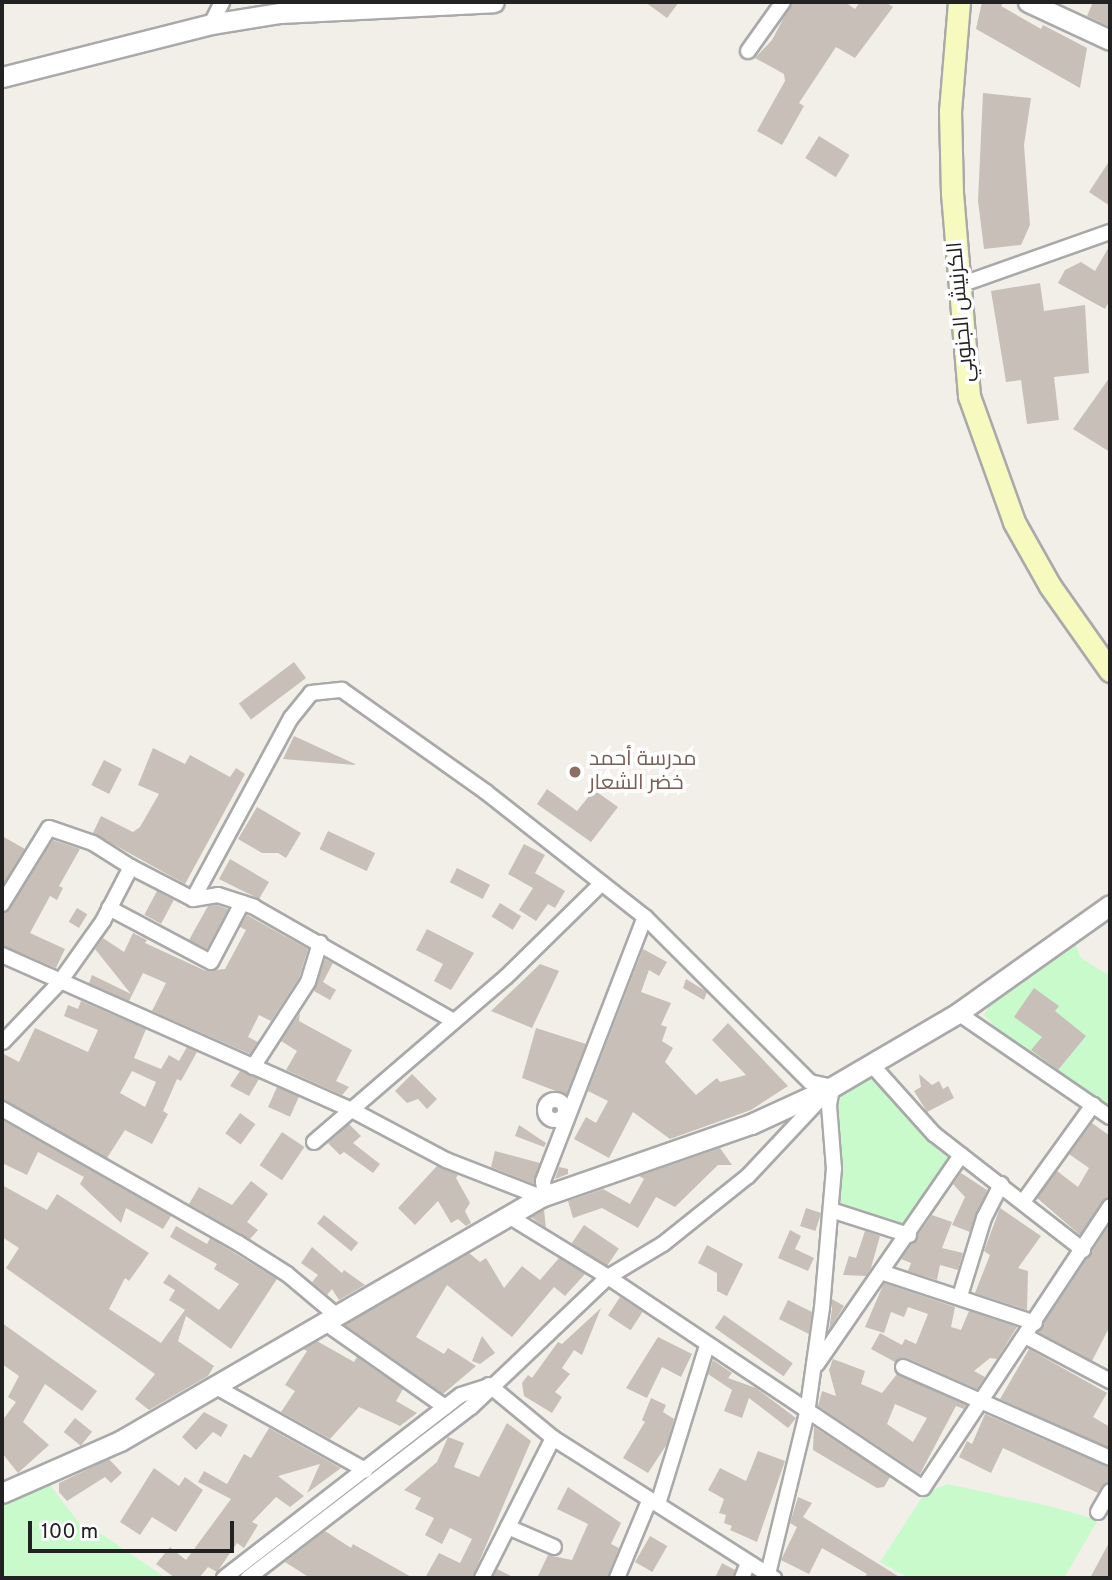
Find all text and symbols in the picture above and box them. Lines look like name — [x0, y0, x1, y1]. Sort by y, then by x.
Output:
street label: الكرنيش الجنوبي — [943, 241, 981, 383]
place label: مدرسة أحمد خضر الشعار — [589, 747, 696, 797]
marker: مدرسة أحمد خضر الشعار — [567, 764, 583, 780]
scale bar — [32, 1506, 238, 1550]
text: 100 m — [41, 1519, 98, 1546]

